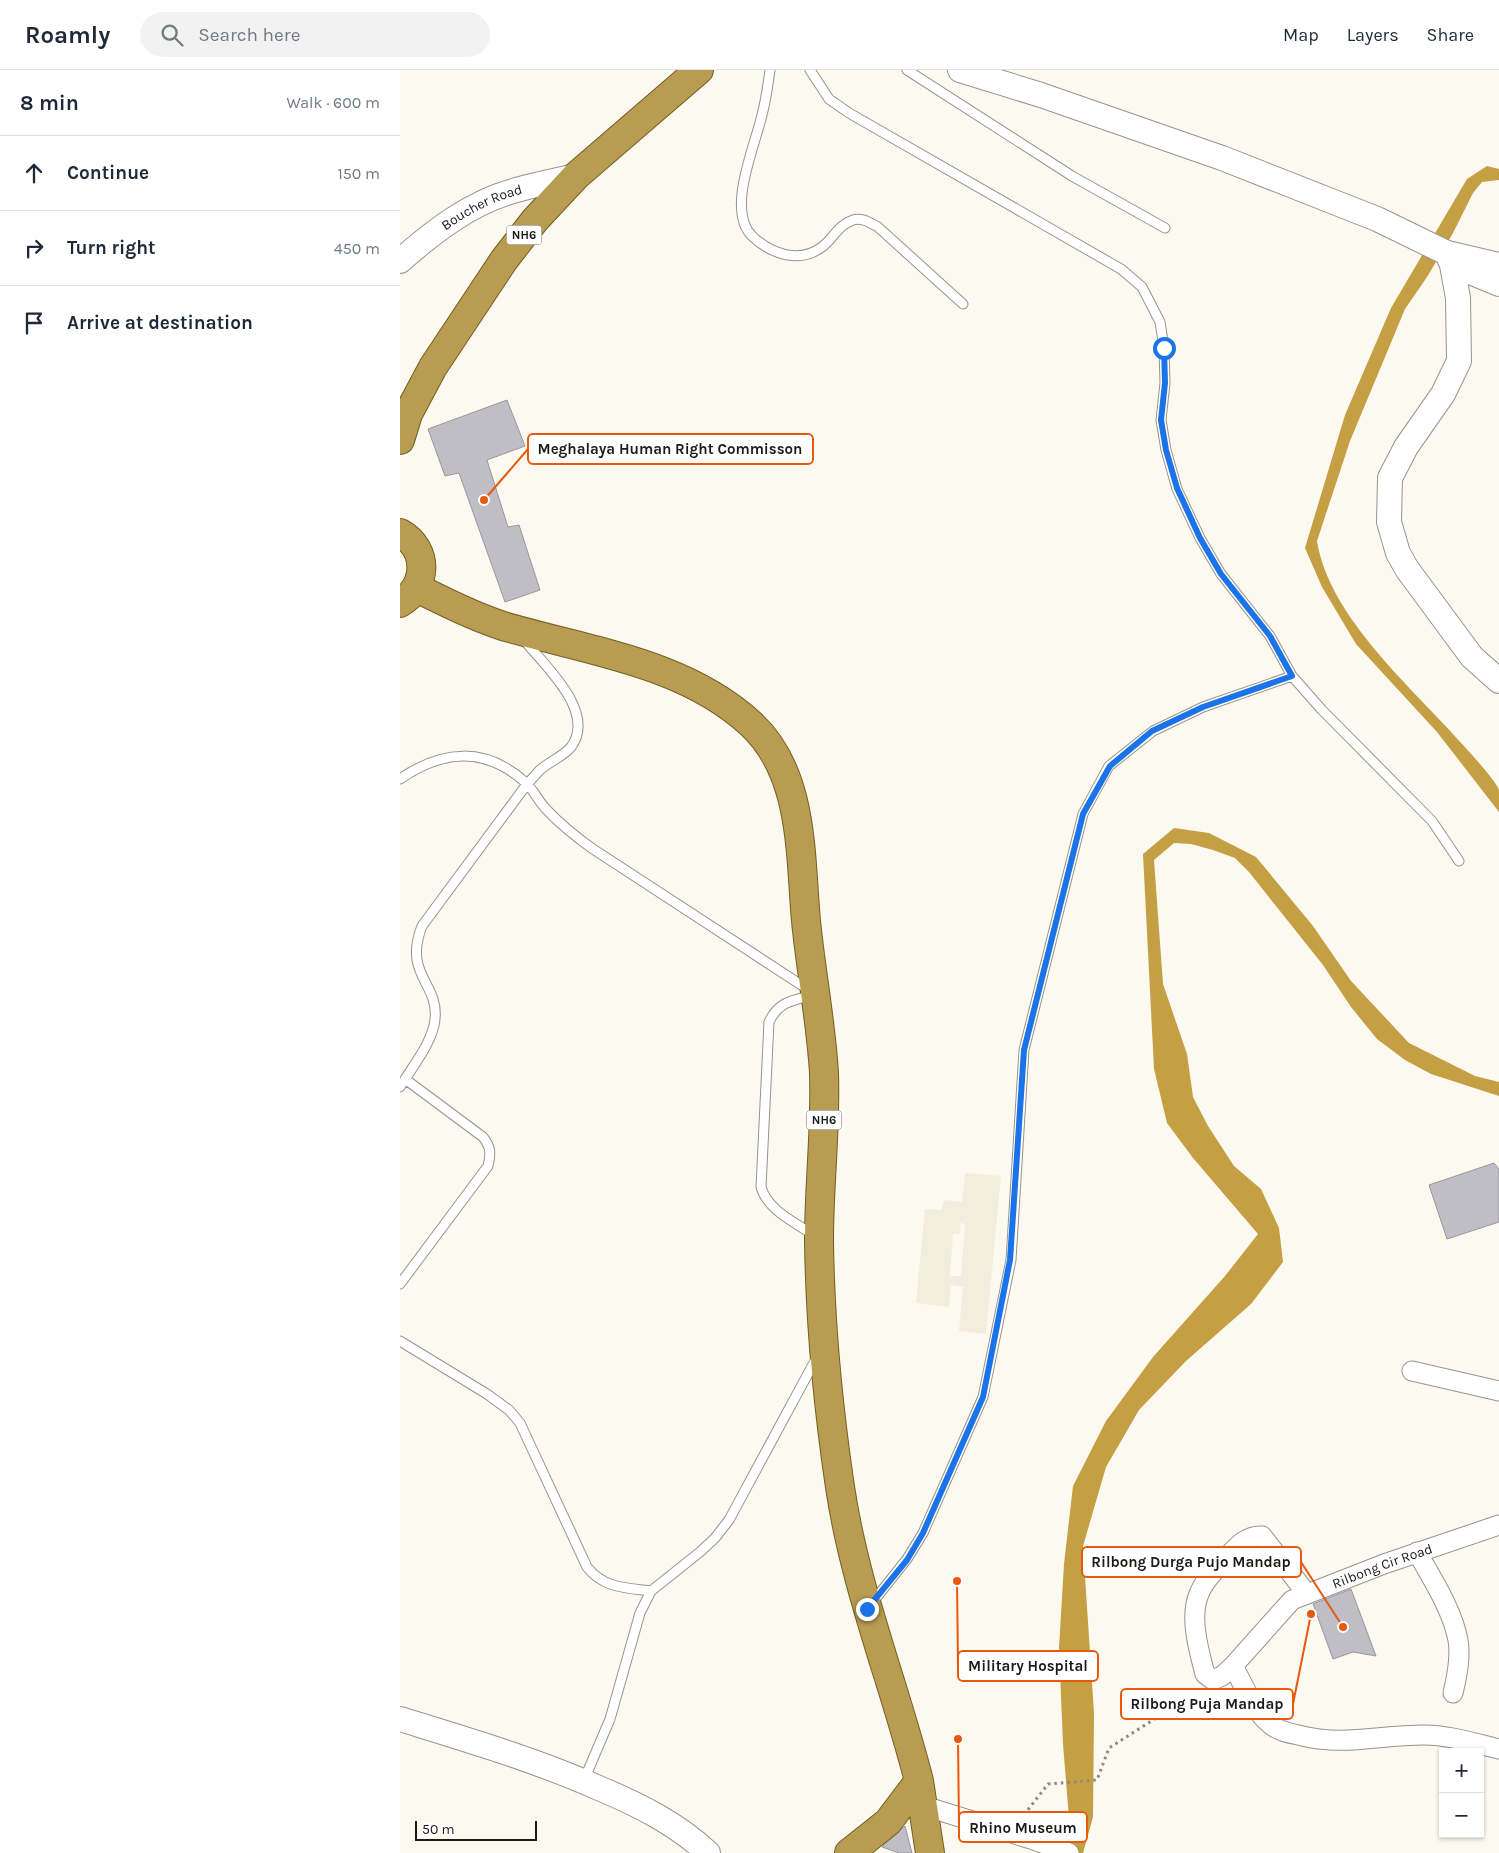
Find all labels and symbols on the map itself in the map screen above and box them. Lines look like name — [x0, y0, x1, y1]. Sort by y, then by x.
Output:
street label: Boucher Road — [438, 181, 524, 234]
road number: NH6 — [506, 226, 542, 244]
route start — [1153, 337, 1176, 360]
callout: Meghalaya Human Right Commisson — [528, 434, 813, 464]
text: Meghalaya Human Right Commisson — [538, 440, 802, 458]
road number: NH6 — [806, 1110, 842, 1130]
street label: Rilbong Cir Road — [1330, 1540, 1435, 1592]
callout: Rilbong Durga Pujo Mandap — [1082, 1547, 1301, 1577]
text: Rilbong Durga Pujo Mandap — [1091, 1553, 1291, 1571]
route end — [856, 1598, 879, 1621]
callout: Military Hospital — [958, 1651, 1098, 1681]
text: Military Hospital — [968, 1657, 1088, 1675]
callout: Rilbong Puja Mandap — [1121, 1689, 1293, 1719]
text: Rilbong Puja Mandap — [1131, 1695, 1283, 1713]
callout: Rhino Museum — [959, 1812, 1087, 1842]
scale bar — [415, 1818, 538, 1841]
text: Rhino Museum — [969, 1819, 1077, 1837]

